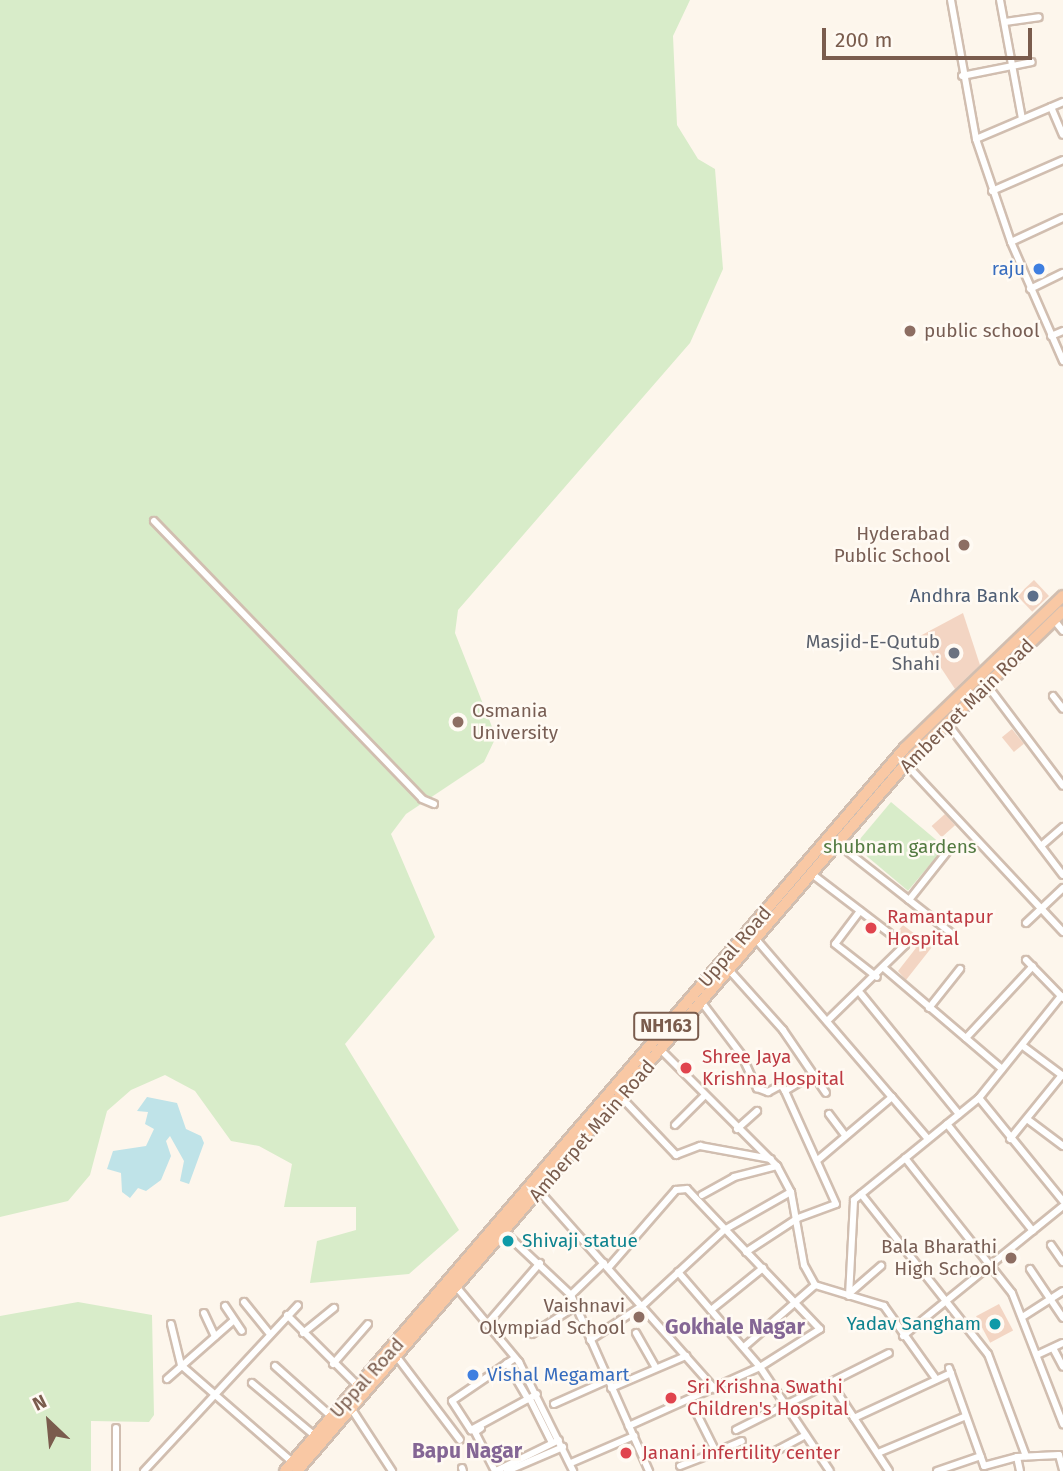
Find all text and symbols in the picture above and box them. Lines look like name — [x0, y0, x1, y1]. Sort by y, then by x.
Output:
scale bar — [825, 14, 1035, 58]
text: 200 m — [835, 27, 892, 53]
place label: raju — [992, 258, 1025, 280]
marker: raju — [1031, 261, 1047, 277]
place label: public school — [924, 320, 1040, 342]
marker: public school — [902, 323, 918, 339]
place label: Hyderabad Public School — [834, 523, 950, 567]
marker: Hyderabad Public School — [956, 537, 972, 553]
place label: Andhra Bank — [910, 585, 1019, 607]
marker: Andhra Bank — [1025, 588, 1041, 604]
place label: Masjid-E-Qutub Shahi — [806, 631, 940, 675]
street label: Amberpet Main Road — [895, 634, 1039, 778]
marker: Masjid-E-Qutub Shahi — [946, 645, 962, 661]
place label: Osmania University — [472, 700, 558, 744]
marker: Osmania University — [450, 714, 466, 730]
park label: shubnam gardens — [823, 836, 977, 858]
street label: Uppal Road — [694, 902, 776, 992]
place label: Ramantapur Hospital — [887, 906, 993, 950]
marker: Ramantapur Hospital — [861, 918, 881, 938]
road number: NH163 — [633, 1012, 699, 1041]
place label: Shree Jaya Krishna Hospital — [702, 1046, 844, 1090]
street label: Amberpet Main Road — [524, 1056, 660, 1206]
marker: Shree Jaya Krishna Hospital — [676, 1058, 696, 1078]
place label: Shivaji statue — [522, 1230, 638, 1252]
marker: Shivaji statue — [500, 1233, 516, 1249]
place label: Bala Bharathi High School — [881, 1236, 997, 1280]
marker: Bala Bharathi High School — [1003, 1250, 1019, 1266]
place label: Vaishnavi Olympiad School — [479, 1295, 625, 1339]
marker: Vaishnavi Olympiad School — [631, 1309, 647, 1325]
place label: Yadav Sangham — [846, 1313, 981, 1335]
district label: Gokhale Nagar — [665, 1314, 805, 1340]
marker: Yadav Sangham — [987, 1316, 1003, 1332]
street label: Uppal Road — [325, 1333, 409, 1423]
place label: Vishal Megamart — [487, 1364, 629, 1386]
marker: Vishal Megamart — [465, 1367, 481, 1383]
place label: Sri Krishna Swathi Children's Hospital — [687, 1376, 849, 1420]
north arrow — [14, 1387, 84, 1457]
marker: Sri Krishna Swathi Children's Hospital — [661, 1388, 681, 1408]
text: N — [29, 1390, 50, 1416]
district label: Bapu Nagar — [412, 1438, 522, 1464]
place label: Janani infertility center — [642, 1442, 840, 1464]
marker: Janani infertility center — [616, 1443, 636, 1463]

